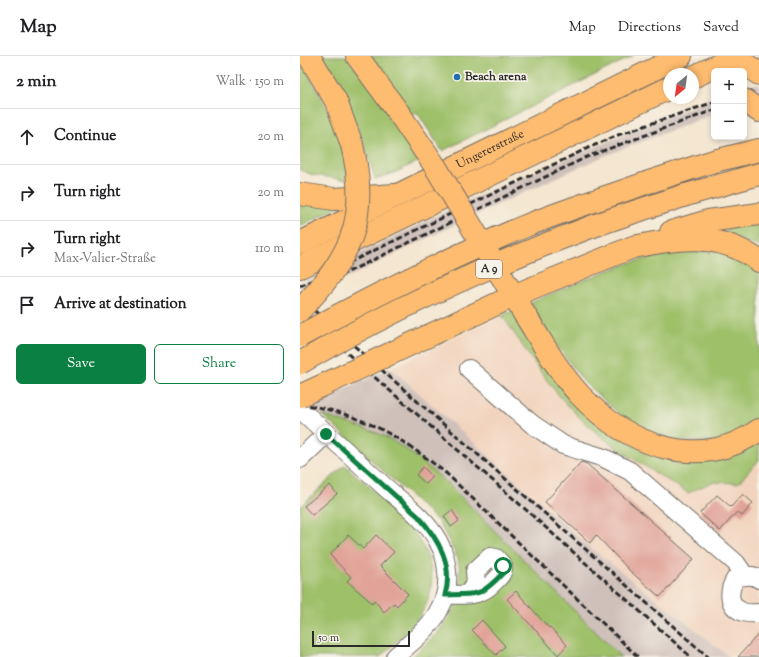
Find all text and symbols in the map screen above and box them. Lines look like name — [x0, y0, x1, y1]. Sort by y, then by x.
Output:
text: Map — [20, 14, 57, 41]
text: Map — [569, 18, 596, 38]
text: Directions — [618, 18, 681, 38]
text: Saved — [703, 18, 739, 38]
place label: Beach arena — [464, 68, 527, 86]
north arrow — [663, 68, 699, 104]
map controls — [711, 68, 747, 140]
button: + — [711, 68, 747, 104]
text: 2 min — [16, 70, 57, 94]
marker: Beach arena — [452, 72, 462, 82]
text: Walk · 150 m — [215, 73, 284, 91]
button: − — [711, 104, 747, 140]
street label: Ungererstraße — [453, 125, 528, 174]
icon: ahead — [16, 126, 38, 148]
text: Continue — [54, 126, 116, 147]
text: 20 m — [258, 128, 284, 146]
icon: right — [16, 182, 38, 204]
text: Turn right — [54, 182, 120, 203]
text: 20 m — [258, 184, 284, 202]
text: Turn right — [54, 229, 120, 250]
icon: right — [16, 238, 38, 260]
text: 110 m — [255, 240, 284, 258]
text: Max-Valier-Straße — [54, 250, 156, 268]
road number: A 9 — [476, 260, 502, 278]
icon: arrive — [16, 294, 38, 316]
text: Arrive at destination — [54, 294, 187, 315]
button: Save — [16, 344, 146, 384]
button: Share — [154, 344, 284, 384]
route end — [317, 425, 335, 443]
route start — [494, 557, 512, 575]
scale bar — [312, 629, 410, 648]
text: 50 m — [318, 630, 339, 646]

